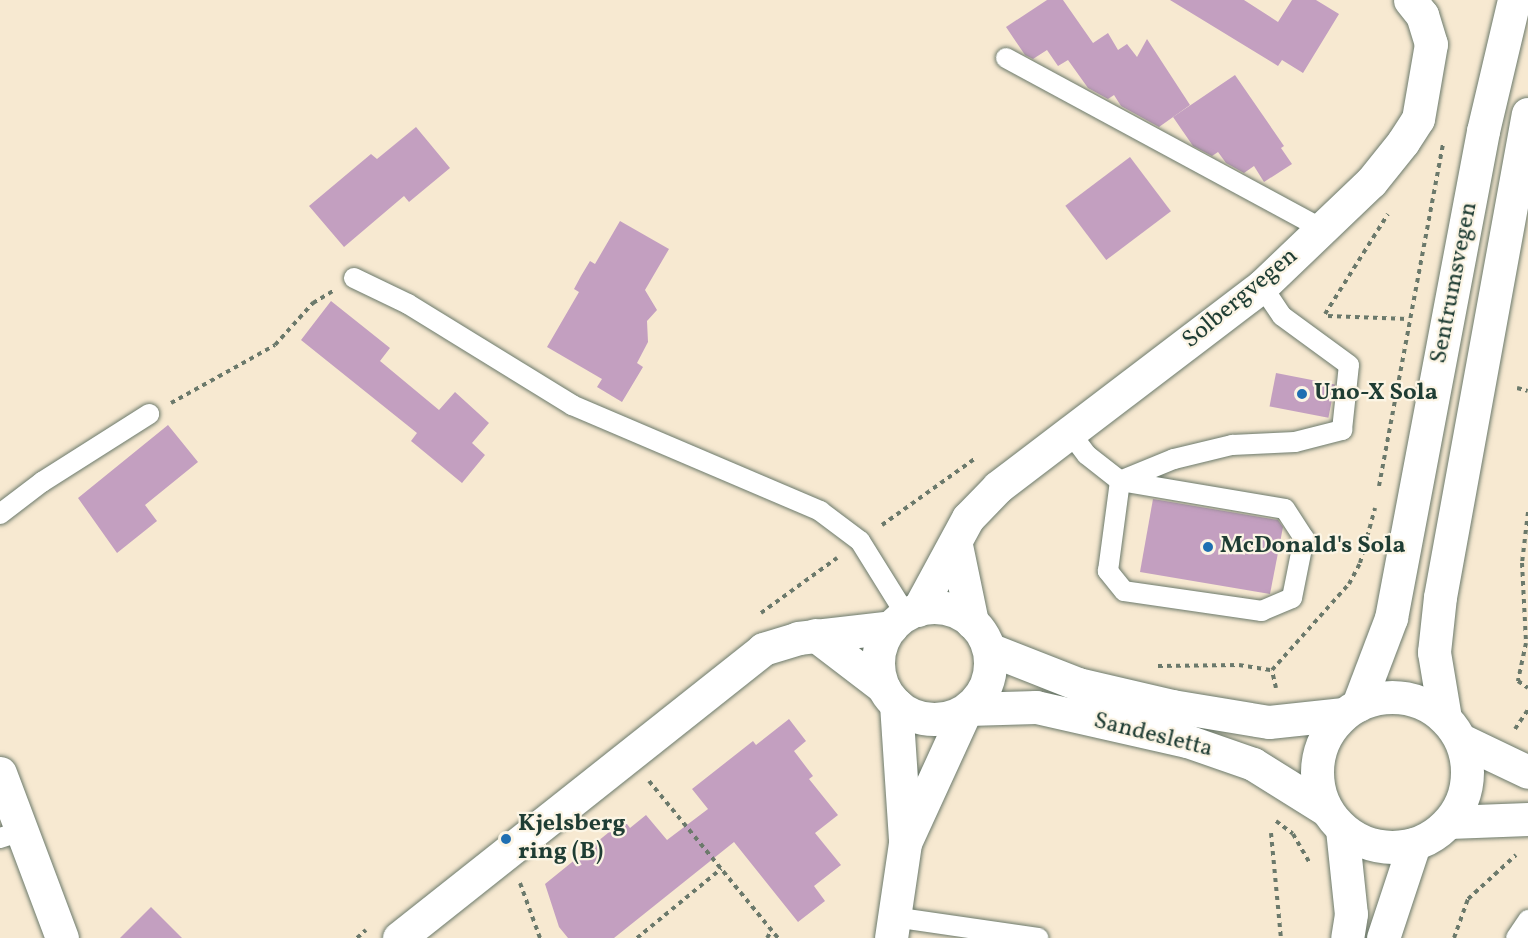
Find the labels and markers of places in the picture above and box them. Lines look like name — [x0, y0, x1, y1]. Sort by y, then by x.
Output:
place label: Uno-X Sola — [1314, 380, 1438, 408]
marker: Uno-X Sola — [1295, 387, 1309, 401]
place label: McDonald's Sola — [1220, 533, 1405, 561]
marker: McDonald's Sola — [1201, 540, 1215, 554]
place label: Kjelsberg ring (B) — [518, 811, 626, 867]
marker: Kjelsberg ring (B) — [499, 832, 513, 846]

